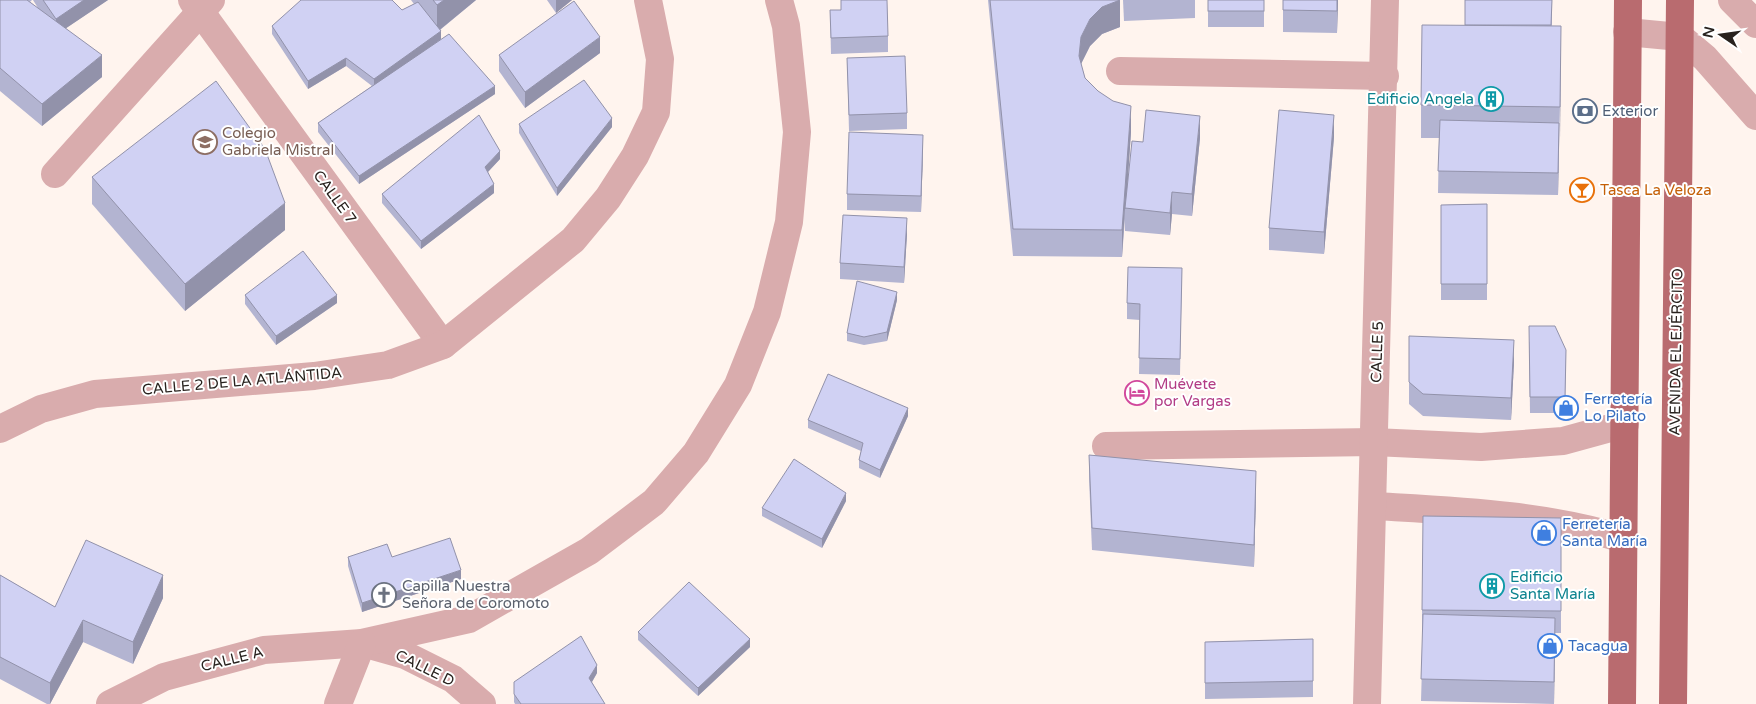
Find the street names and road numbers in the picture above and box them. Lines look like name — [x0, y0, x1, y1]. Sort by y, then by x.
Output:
street label: CALLE 7 — [310, 167, 360, 227]
street label: AVENIDA EL EJÉRCITO — [1666, 268, 1686, 436]
street label: CALLE 5 — [1367, 321, 1387, 383]
street label: CALLE 2 DE LA ATLÁNTIDA — [141, 363, 343, 399]
street label: CALLE A — [199, 643, 265, 675]
street label: CALLE D — [392, 646, 458, 690]

